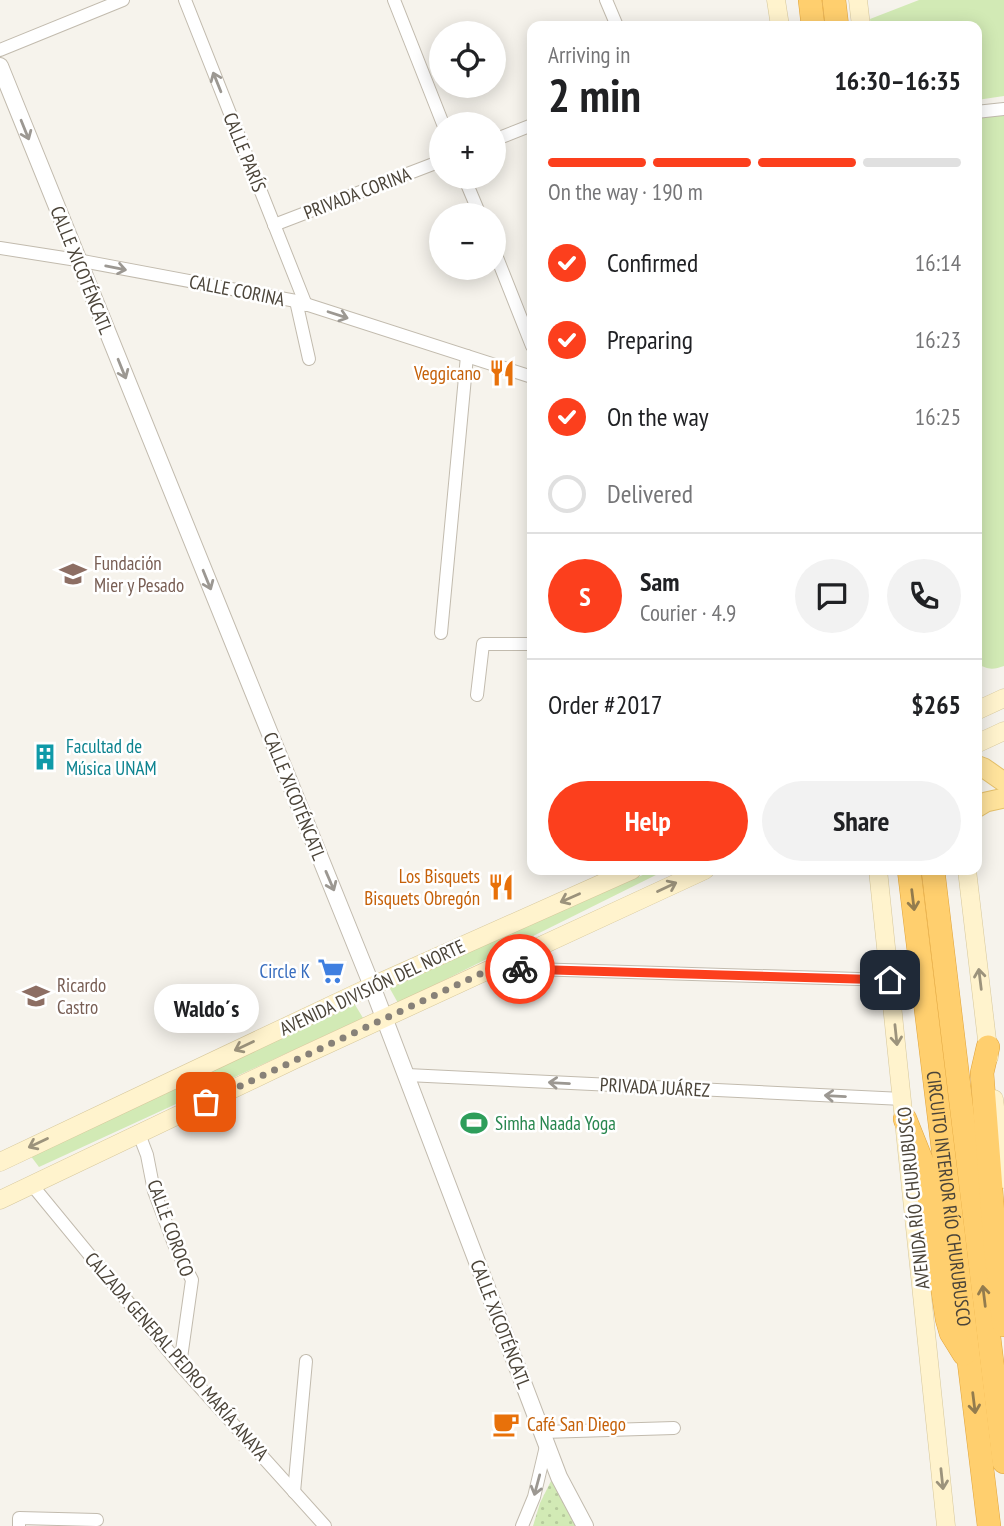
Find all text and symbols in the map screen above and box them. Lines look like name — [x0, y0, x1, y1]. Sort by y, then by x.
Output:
map controls — [429, 21, 506, 280]
button: locate — [429, 21, 506, 98]
text: Arriving in — [548, 40, 630, 69]
text: 16:30–16:35 — [834, 64, 961, 97]
text: 2 min — [548, 65, 641, 125]
one-way arrow — [210, 72, 223, 94]
street label: CALLE PARÍS — [218, 109, 272, 195]
button: + — [429, 112, 506, 189]
one-way arrow — [20, 118, 33, 140]
street label: PRIVADA CORINA — [300, 162, 414, 224]
text: On the way · 190 m — [548, 177, 703, 206]
street label: CALLE XICOTÉNCATL — [45, 202, 119, 338]
button: − — [429, 203, 506, 280]
icon: check — [548, 244, 586, 282]
text: Confirmed — [607, 246, 698, 279]
text: 16:14 — [915, 248, 961, 277]
one-way arrow — [104, 261, 127, 275]
street label: CALLE CORINA — [187, 269, 287, 311]
one-way arrow — [327, 309, 349, 322]
icon: check — [548, 321, 586, 359]
text: Preparing — [607, 323, 693, 356]
text: 16:23 — [915, 325, 961, 354]
one-way arrow — [116, 358, 129, 379]
restaurant icon: Veggicano — [487, 358, 517, 388]
place label: Veggicano — [413, 361, 481, 385]
icon: check — [548, 398, 586, 436]
text: On the way — [607, 400, 709, 433]
text: 16:25 — [915, 402, 961, 431]
text: Delivered — [607, 477, 693, 510]
place label: Fundación Mier y Pesado — [94, 551, 184, 597]
school or university icon: Fundación Mier y Pesado — [58, 559, 88, 589]
button: chat — [795, 559, 869, 633]
button: phone — [887, 559, 961, 633]
text: Sam — [640, 565, 679, 598]
one-way arrow — [202, 569, 215, 590]
text: S — [579, 580, 591, 613]
text: Courier · 4.9 — [640, 598, 736, 627]
text: Order #2017 — [548, 688, 663, 721]
text: $265 — [911, 688, 961, 721]
street label: CALLE XICOTÉNCATL — [258, 728, 332, 864]
place label: Facultad de Música UNAM — [66, 734, 157, 780]
building icon: Facultad de Música UNAM — [30, 742, 60, 772]
button: Help — [548, 781, 748, 861]
button: Share — [762, 781, 961, 861]
place label: Los Bisquets Bisquets Obregón — [364, 864, 480, 910]
one-way arrow — [324, 870, 337, 892]
restaurant icon: Los Bisquets Bisquets Obregón — [486, 872, 516, 902]
one-way arrow — [656, 880, 677, 893]
one-way arrow — [906, 888, 919, 911]
one-way arrow — [560, 892, 581, 905]
street label: AVENIDA DIVISIÓN DEL NORTE — [276, 934, 468, 1040]
courier — [485, 934, 555, 1004]
icon: bike — [501, 950, 539, 988]
pin — [860, 950, 920, 1010]
supermarket icon: Circle K — [316, 956, 346, 986]
place label: Circle K — [260, 959, 310, 983]
icon: home — [871, 961, 909, 999]
one-way arrow — [973, 968, 986, 991]
place label: Ricardo Castro — [57, 973, 106, 1019]
school or university icon: Ricardo Castro — [21, 981, 51, 1011]
callout: Waldo´s — [154, 983, 258, 1032]
text: Waldo´s — [174, 994, 239, 1023]
one-way arrow — [890, 1023, 903, 1046]
one-way arrow — [234, 1040, 255, 1053]
street label: CIRCUITO INTERIOR RÍO CHURUBUSCO — [922, 1069, 977, 1328]
pin — [176, 1072, 236, 1132]
street label: PRIVADA JUÁREZ — [599, 1072, 711, 1102]
one-way arrow — [547, 1076, 570, 1089]
icon: bag — [187, 1083, 225, 1121]
one-way arrow — [823, 1089, 846, 1102]
street label: AVENIDA RÍO CHURUBUSCO — [891, 1106, 935, 1290]
sports icon: Simha Naada Yoga — [459, 1108, 489, 1138]
place label: Simha Naada Yoga — [495, 1111, 616, 1135]
one-way arrow — [28, 1137, 49, 1151]
street label: CALLE COROCO — [142, 1176, 200, 1280]
street label: CALZADA GENERAL PEDRO MARÍA ANAYA — [80, 1247, 274, 1465]
street label: CALLE XICOTÉNCATL — [465, 1256, 537, 1392]
one-way arrow — [977, 1286, 990, 1308]
one-way arrow — [968, 1391, 981, 1414]
cafe icon: Café San Diego — [491, 1409, 521, 1439]
place label: Café San Diego — [527, 1412, 626, 1436]
one-way arrow — [935, 1467, 948, 1490]
one-way arrow — [530, 1473, 543, 1495]

